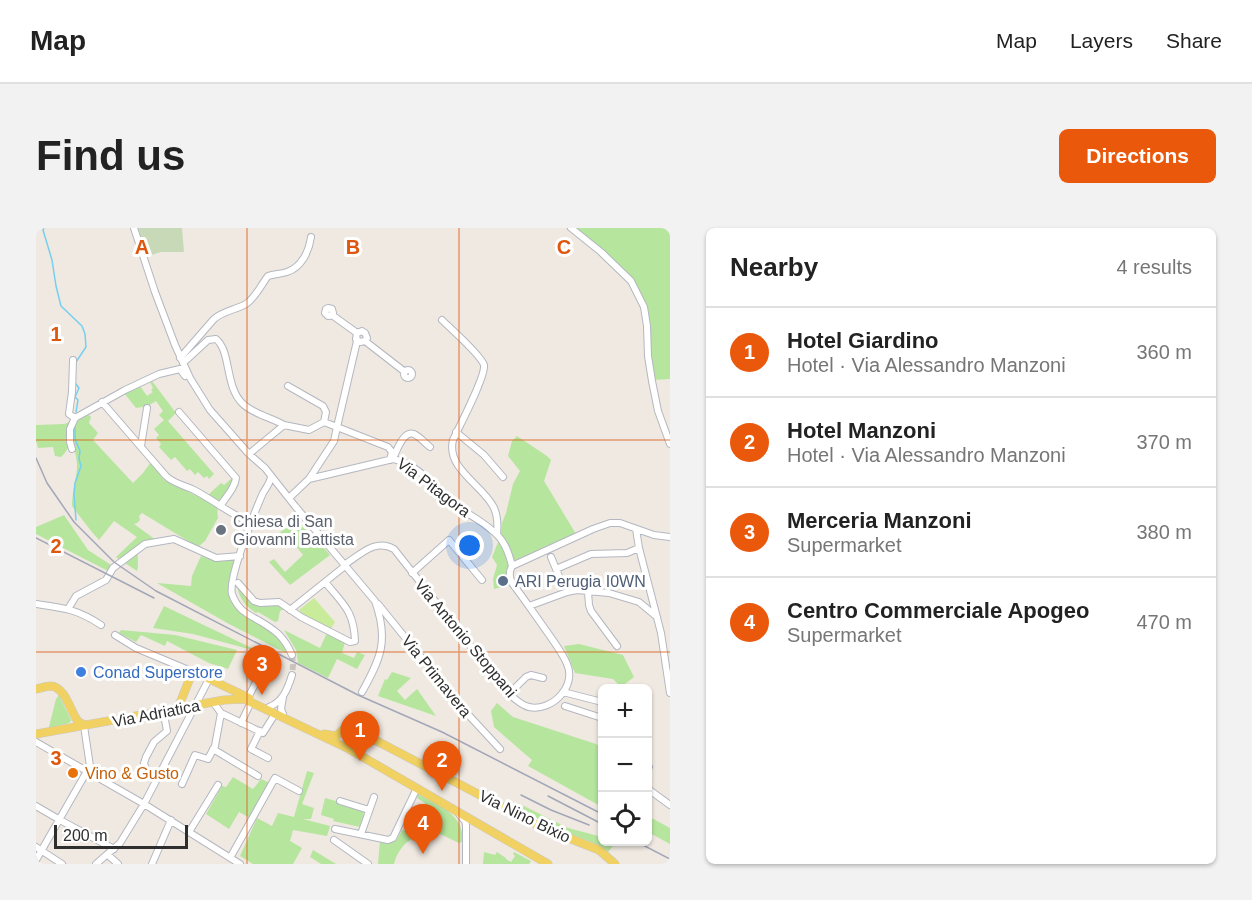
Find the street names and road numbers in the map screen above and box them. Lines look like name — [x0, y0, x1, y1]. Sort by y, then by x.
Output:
street label: Via Pitagora — [394, 454, 474, 520]
street label: Via Antonio Stoppani — [411, 576, 520, 701]
street label: Via Primavera — [398, 632, 475, 721]
street label: Via Adriatica — [111, 697, 201, 730]
street label: Via Nino Bixio — [476, 787, 573, 846]

